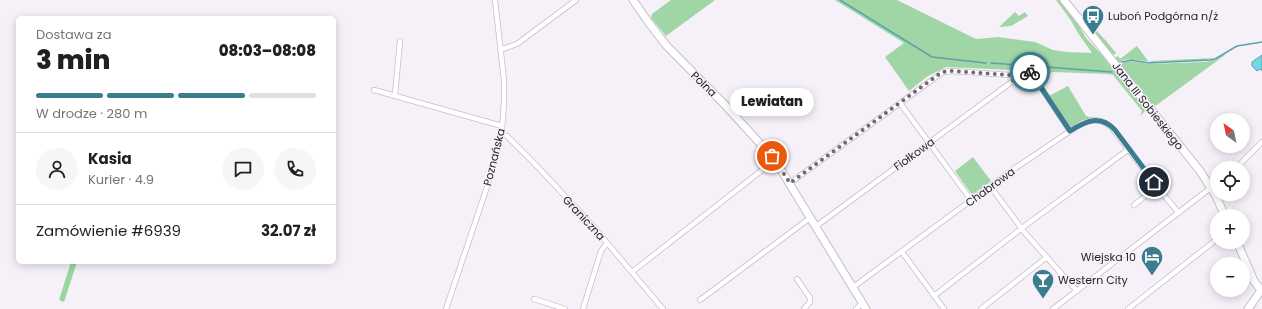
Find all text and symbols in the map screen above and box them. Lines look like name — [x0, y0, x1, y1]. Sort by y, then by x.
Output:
bus stop icon: Luboń Podgórna n/ż — [1080, 3, 1106, 36]
place label: Luboń Podgórna n/ż — [1108, 8, 1218, 24]
text: Dostawa za — [36, 25, 111, 44]
text: 08:03–08:08 — [219, 40, 316, 61]
text: 3 min — [36, 42, 110, 78]
courier — [1010, 52, 1050, 92]
street label: Jana III Sobieskiego — [1109, 59, 1187, 153]
icon: bike — [1019, 61, 1041, 83]
street label: Polna — [687, 68, 721, 100]
callout: Lewiatan — [730, 88, 814, 116]
text: Lewiatan — [741, 92, 803, 111]
text: W drodze · 280 m — [36, 104, 147, 123]
north arrow — [1210, 113, 1250, 153]
map controls — [1210, 113, 1250, 297]
street label: Poznańska — [479, 127, 509, 187]
street label: Fiołkowa — [890, 134, 938, 174]
pin — [755, 139, 789, 173]
icon: bag — [761, 145, 783, 167]
button: person — [36, 148, 78, 190]
text: Kasia — [88, 148, 132, 169]
button: chat — [222, 148, 264, 190]
button: phone — [274, 148, 316, 190]
button: locate — [1210, 161, 1250, 201]
street label: Chabrowa — [962, 163, 1018, 211]
pin — [1137, 165, 1171, 199]
text: Kurier · 4.9 — [88, 170, 154, 189]
icon: home — [1143, 171, 1165, 193]
street label: Graniczna — [559, 192, 609, 244]
button: + — [1210, 209, 1250, 249]
text: Zamówienie #6939 — [36, 220, 181, 241]
text: 32.07 zł — [261, 220, 316, 241]
hotel icon: Wiejska 10 — [1139, 244, 1165, 277]
place label: Wiejska 10 — [1081, 249, 1136, 265]
button: − — [1210, 257, 1250, 297]
bar icon: Western City — [1030, 267, 1056, 300]
place label: Western City — [1058, 272, 1128, 288]

